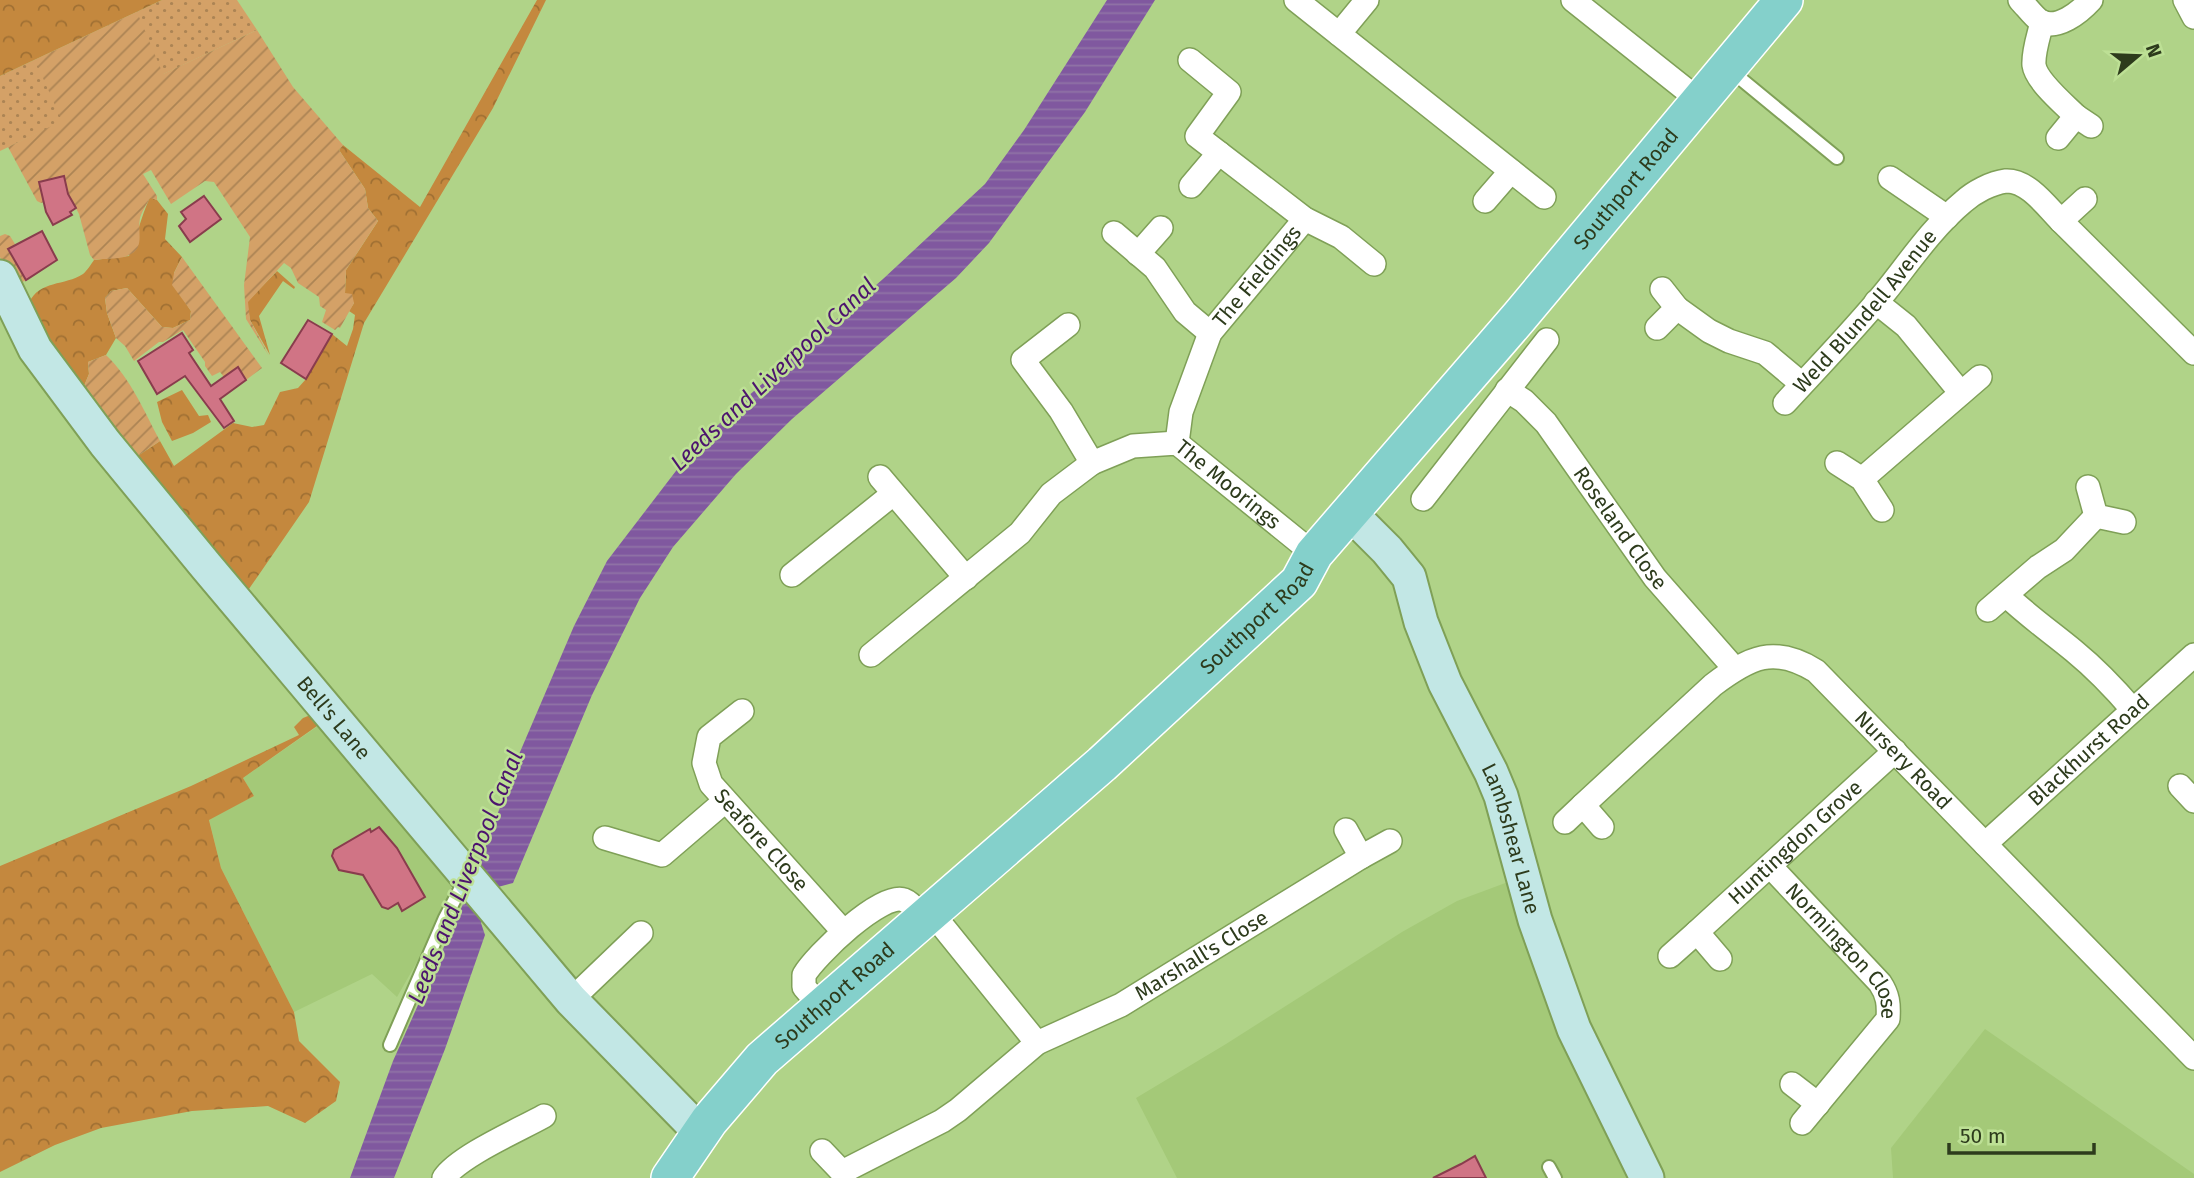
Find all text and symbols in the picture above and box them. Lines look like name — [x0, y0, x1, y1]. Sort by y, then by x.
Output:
north arrow — [2103, 21, 2173, 91]
text: N — [2141, 41, 2167, 60]
street label: Southport Road — [1568, 123, 1684, 255]
street label: The Fieldings — [1207, 220, 1307, 333]
street label: Weld Blundell Avenue — [1788, 224, 1943, 399]
water label: Leeds and Liverpool Canal — [664, 271, 882, 477]
street label: The Moorings — [1170, 434, 1286, 535]
street label: Roseland Close — [1568, 461, 1672, 595]
street label: Southport Road — [1195, 558, 1320, 680]
street label: Bell's Lane — [291, 671, 376, 765]
street label: Blackhurst Road — [2023, 689, 2155, 812]
street label: Nursery Road — [1849, 705, 1957, 815]
water label: Leeds and Liverpool Canal — [401, 746, 529, 1008]
street label: Lambshear Lane — [1476, 759, 1546, 917]
street label: Huntingdon Grove — [1723, 774, 1868, 910]
street label: Seafore Close — [709, 783, 814, 897]
street label: Normington Close — [1780, 878, 1901, 1020]
street label: Marshall's Close — [1130, 904, 1273, 1006]
street label: Southport Road — [769, 937, 900, 1055]
scale bar — [1949, 1112, 2094, 1156]
text: 50 m — [1960, 1123, 2006, 1149]

